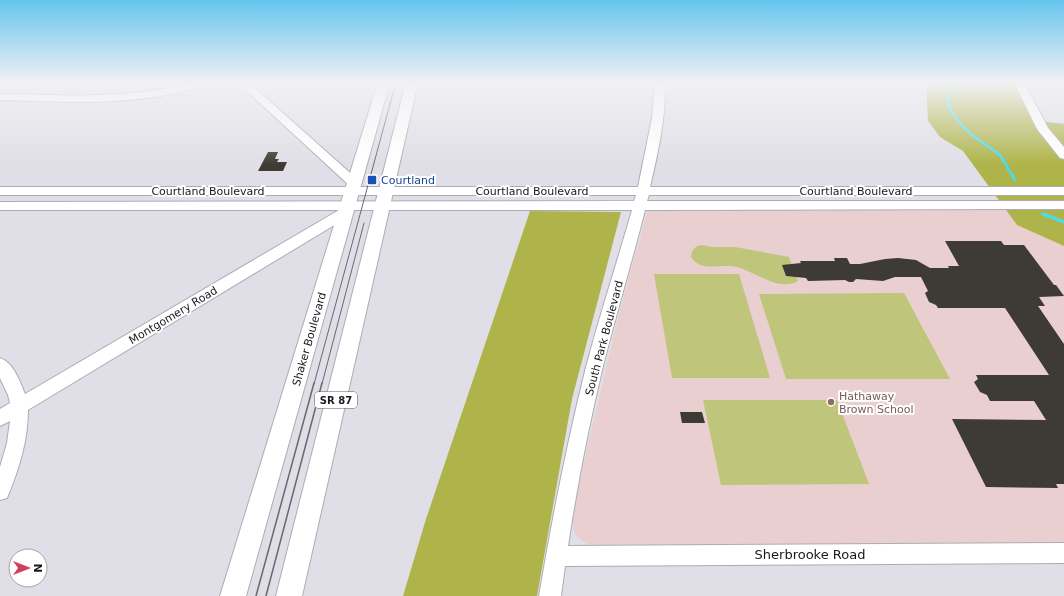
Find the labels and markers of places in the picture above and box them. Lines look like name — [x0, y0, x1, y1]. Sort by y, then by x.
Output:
marker: Courtland — [366, 174, 378, 186]
place label: Courtland — [381, 174, 435, 187]
place label: Hathaway Brown School — [839, 390, 914, 416]
marker: Hathaway Brown School — [826, 397, 836, 407]

